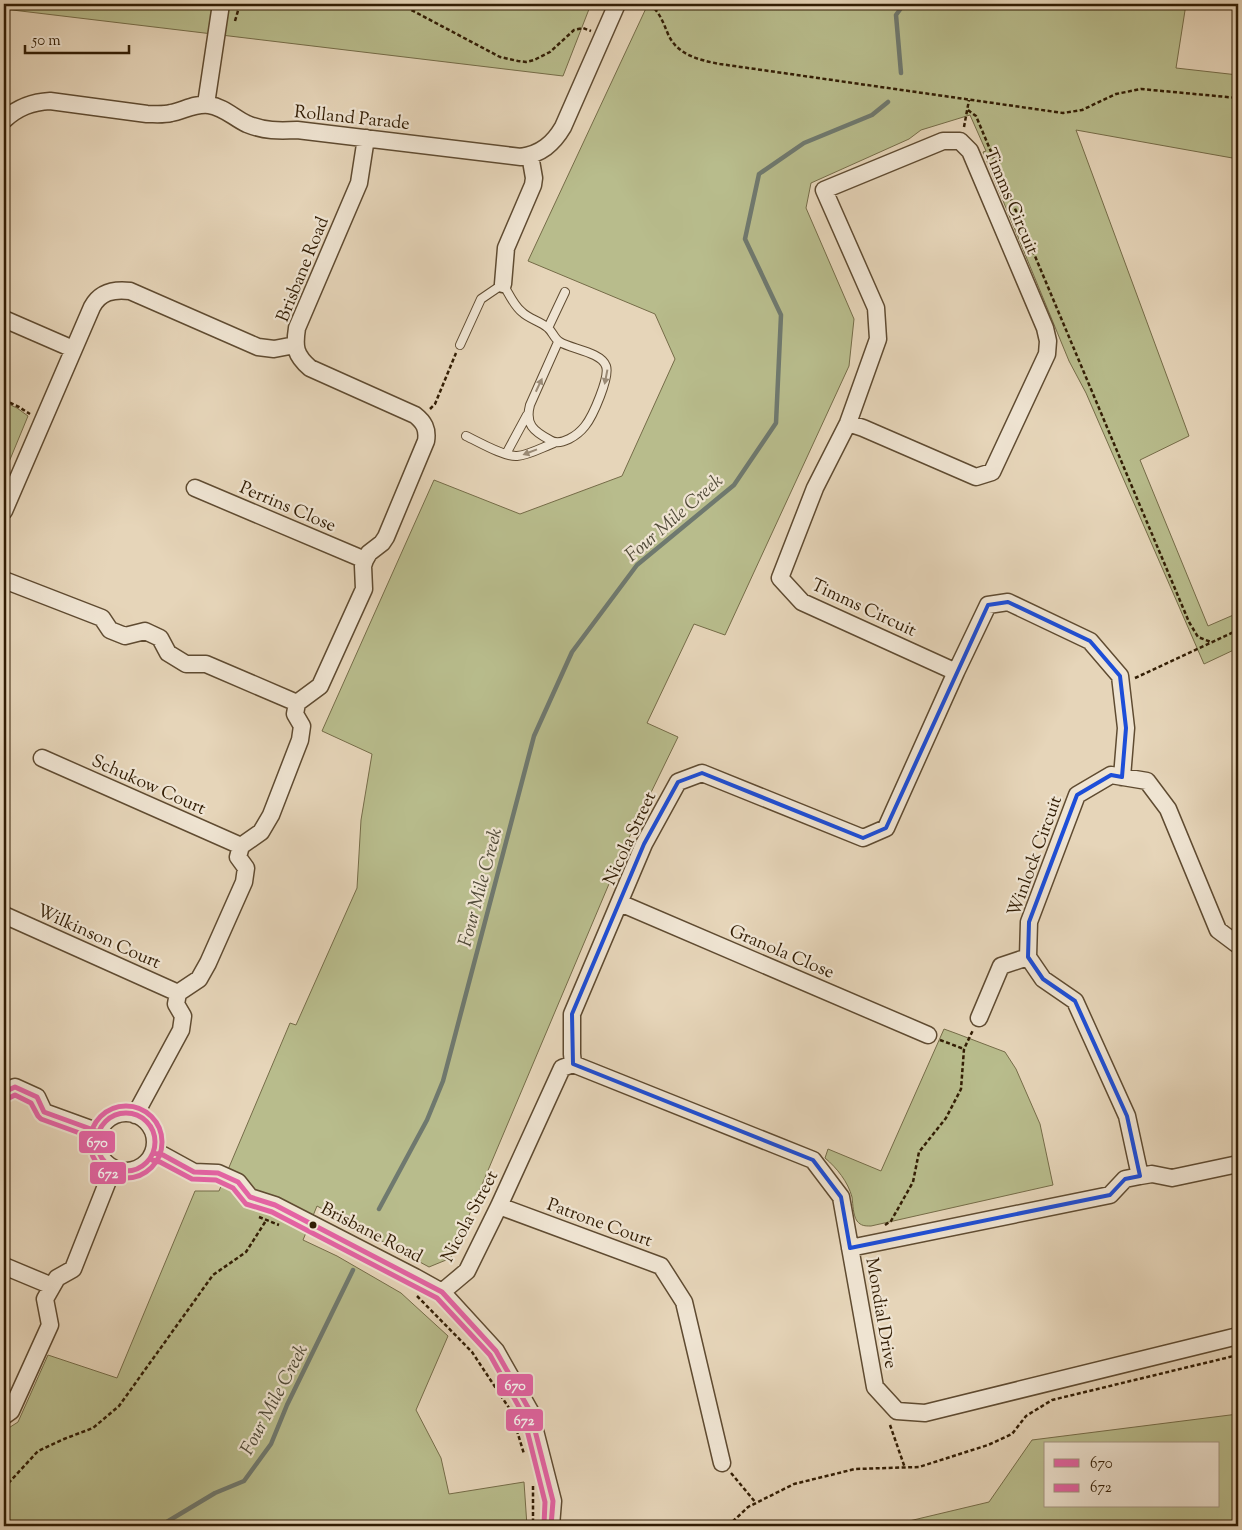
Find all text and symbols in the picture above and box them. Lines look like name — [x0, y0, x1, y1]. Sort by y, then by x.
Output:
scale bar — [25, 22, 129, 54]
text: 50 m — [31, 31, 61, 52]
street label: Rolland Parade — [293, 100, 411, 138]
street label: Timms Circuit — [976, 145, 1044, 259]
street label: Brisbane Road — [271, 213, 337, 326]
one-way arrow — [601, 369, 609, 385]
one-way arrow — [535, 378, 543, 392]
one-way arrow — [522, 448, 537, 456]
water label: Four Mile Creek — [620, 468, 730, 569]
street label: Perrins Close — [235, 476, 340, 540]
street label: Timms Circuit — [806, 573, 920, 645]
street label: Schukow Court — [87, 749, 210, 823]
street label: Nicola Street — [598, 788, 664, 890]
street label: Winlock Circuit — [1002, 793, 1070, 921]
water label: Four Mile Creek — [453, 825, 510, 950]
street label: Wilkinson Court — [32, 899, 164, 977]
street label: Granola Close — [725, 919, 838, 987]
line badge: 670 — [78, 1130, 116, 1154]
text: 670 — [86, 1134, 108, 1154]
line badge: 672 — [89, 1161, 127, 1185]
text: 672 — [98, 1165, 119, 1185]
street label: Nicola Street — [436, 1166, 506, 1268]
street label: Patrone Court — [543, 1193, 656, 1255]
street label: Brisbane Road — [316, 1197, 427, 1271]
unlabelled marker — [308, 1220, 318, 1230]
street label: Mondial Drive — [857, 1256, 903, 1371]
water label: Four Mile Creek — [235, 1340, 316, 1460]
line badge: 670 — [496, 1373, 534, 1397]
text: 670 — [504, 1377, 526, 1397]
line badge: 672 — [505, 1408, 544, 1432]
text: 672 — [514, 1412, 535, 1432]
legend — [1044, 1442, 1220, 1508]
text: 670 — [1090, 1454, 1113, 1475]
text: 672 — [1090, 1478, 1112, 1499]

